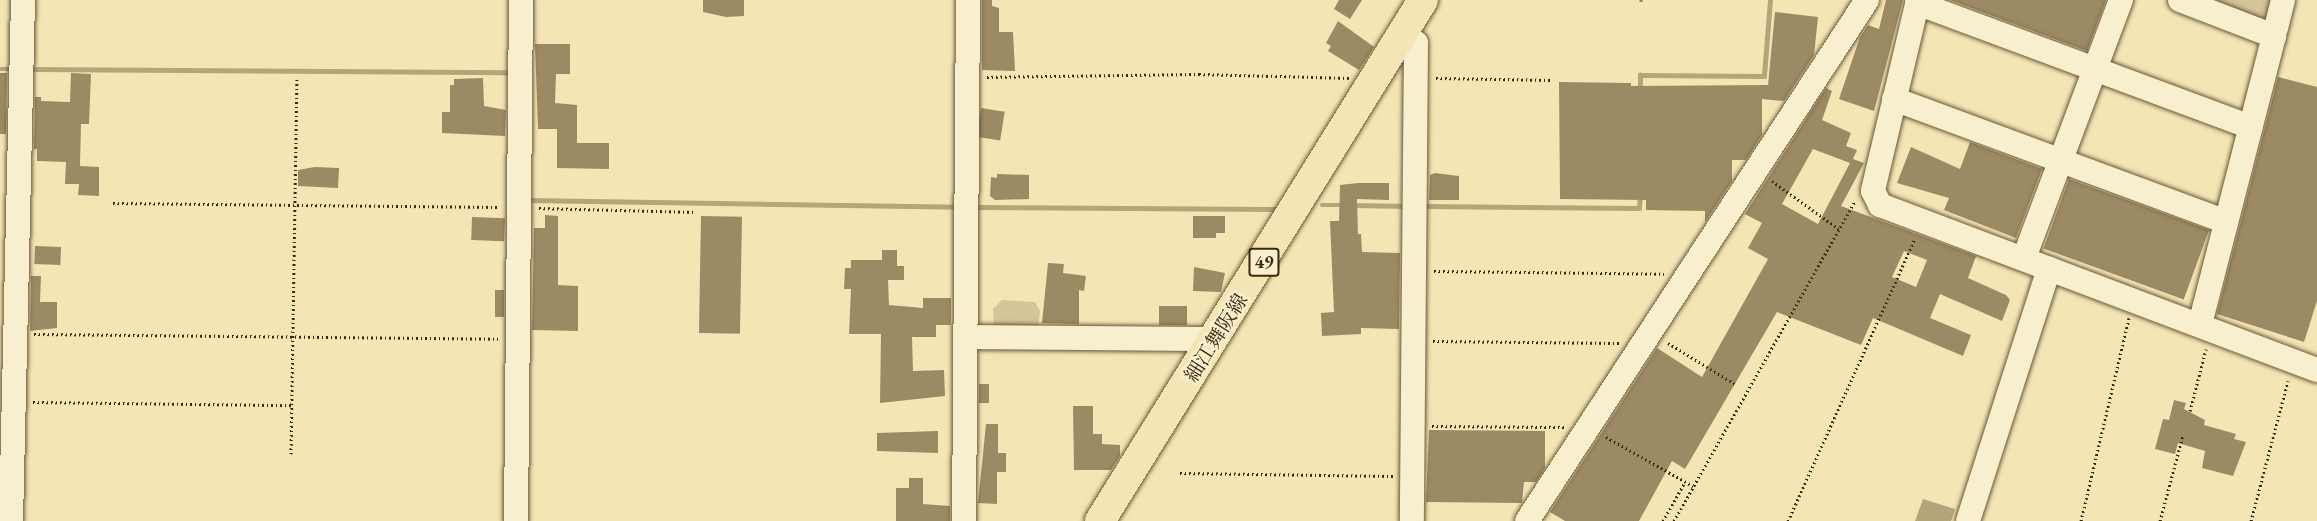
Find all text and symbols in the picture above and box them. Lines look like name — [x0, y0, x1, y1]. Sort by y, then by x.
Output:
road number: 49 — [1248, 247, 1280, 277]
street label: 細江舞阪線 — [1179, 289, 1253, 387]

